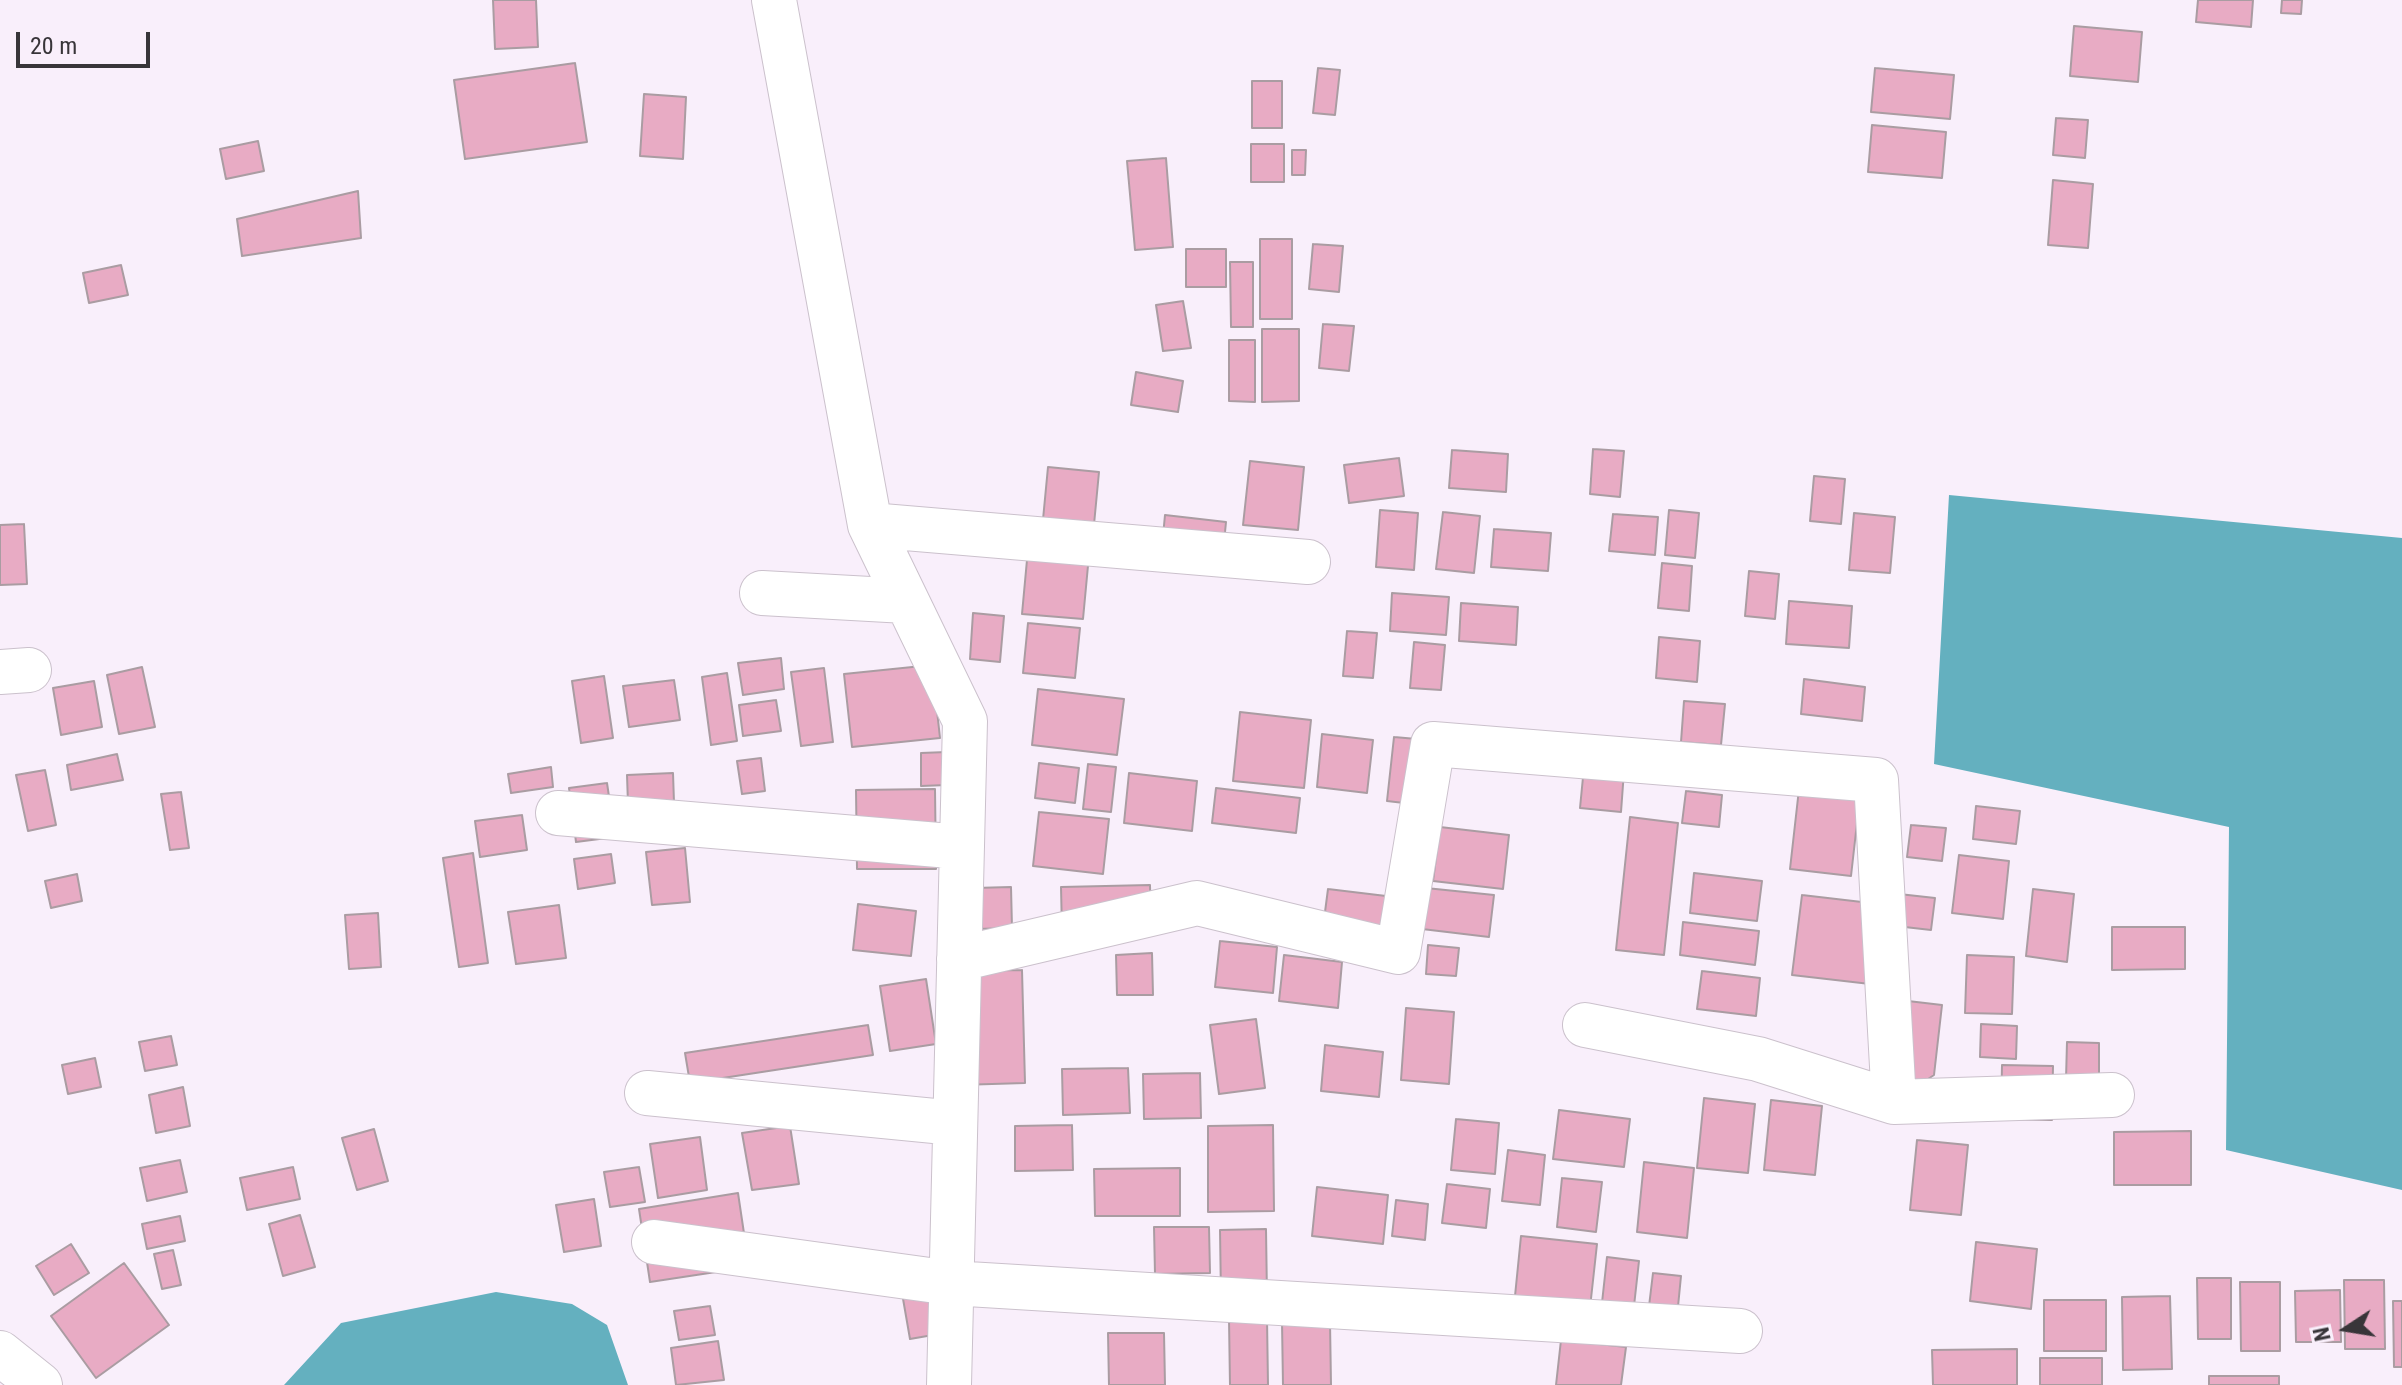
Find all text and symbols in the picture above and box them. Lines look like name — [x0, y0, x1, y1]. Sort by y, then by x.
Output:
scale bar — [20, 16, 154, 66]
text: 20 m — [30, 32, 77, 60]
north arrow — [2306, 1289, 2386, 1369]
text: N — [2308, 1325, 2336, 1343]

